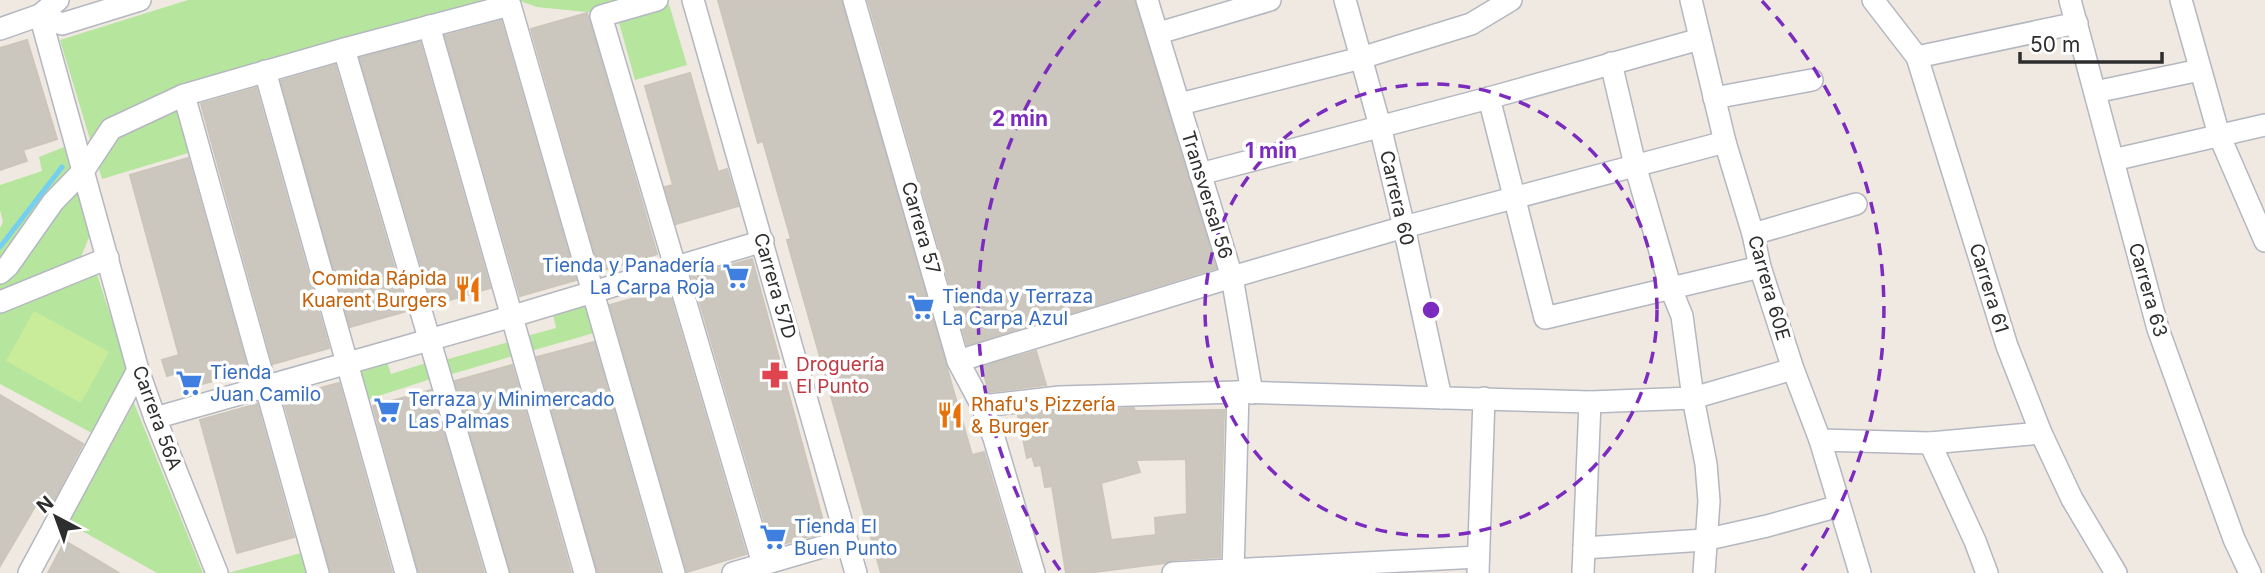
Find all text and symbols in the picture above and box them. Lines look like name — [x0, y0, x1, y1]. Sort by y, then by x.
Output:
scale bar — [2020, 21, 2162, 65]
text: 50 m — [2030, 32, 2080, 57]
text: 2 min — [992, 106, 1048, 131]
street label: Transversal 56 — [1177, 128, 1237, 262]
text: 1 min — [1245, 138, 1297, 163]
street label: Carrera 60 — [1375, 148, 1419, 248]
street label: Carrera 57 — [897, 179, 945, 277]
street label: Carrera 57D — [749, 230, 801, 342]
street label: Carrera 60E — [1743, 233, 1795, 343]
street label: Carrera 61 — [1964, 240, 2014, 336]
street label: Carrera 63 — [2124, 240, 2172, 340]
place label: Tienda y Panadería La Carpa Roja — [542, 254, 715, 299]
supermarket icon: Tienda y Panadería La Carpa Roja — [721, 261, 751, 291]
place label: Comida Rápida Kuarent Burgers — [302, 267, 447, 312]
restaurant icon: Comida Rápida Kuarent Burgers — [453, 274, 483, 304]
place label: Tienda y Terraza La Carpa Azul — [942, 285, 1093, 330]
supermarket icon: Tienda y Terraza La Carpa Azul — [906, 292, 936, 322]
centre of rings — [1419, 298, 1443, 322]
place label: Droguería El Punto — [796, 353, 885, 398]
pharmacy icon: Droguería El Punto — [760, 360, 790, 390]
place label: Tienda Juan Camilo — [210, 361, 321, 406]
street label: Carrera 56A — [127, 363, 187, 473]
supermarket icon: Tienda Juan Camilo — [174, 368, 204, 398]
place label: Terraza y Minimercado Las Palmas — [408, 388, 615, 433]
place label: Rhafu's Pizzería & Burger — [971, 393, 1116, 438]
supermarket icon: Terraza y Minimercado Las Palmas — [372, 395, 402, 425]
restaurant icon: Rhafu's Pizzería & Burger — [935, 400, 965, 430]
north arrow — [21, 482, 91, 552]
text: N — [32, 491, 58, 518]
place label: Tienda El Buen Punto — [794, 515, 897, 560]
supermarket icon: Tienda El Buen Punto — [758, 522, 788, 552]

